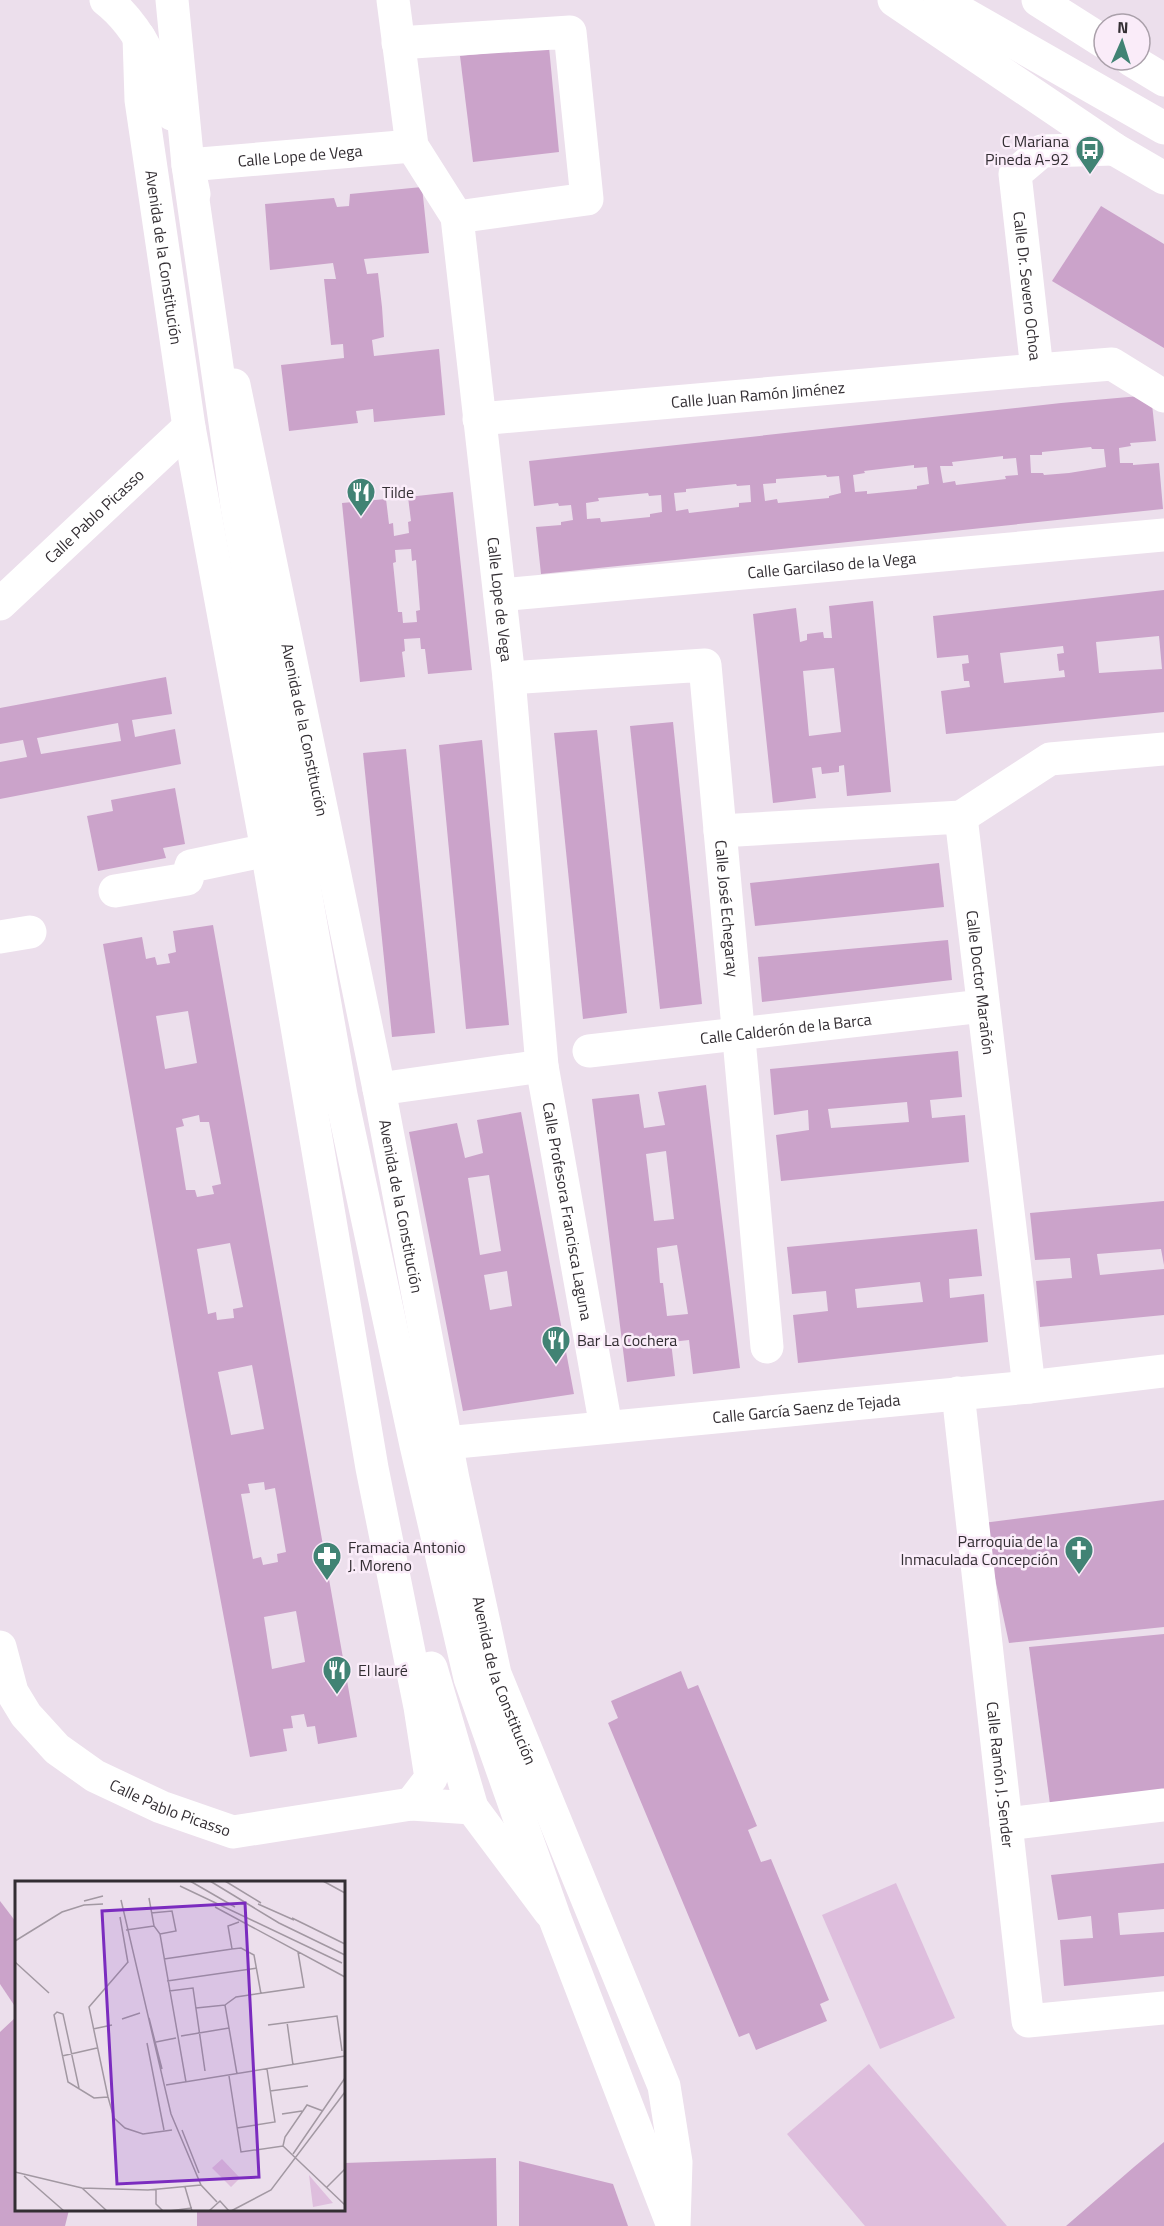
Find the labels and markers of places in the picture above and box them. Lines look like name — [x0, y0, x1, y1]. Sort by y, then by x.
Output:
place label: C Mariana Pineda A-92 — [985, 129, 1069, 171]
bus stop icon: C Mariana Pineda A-92 — [1074, 134, 1106, 176]
restaurant icon: Tilde — [345, 476, 377, 518]
place label: Tilde — [382, 480, 414, 504]
restaurant icon: Bar La Cochera — [540, 1324, 572, 1366]
place label: Bar La Cochera — [577, 1328, 677, 1352]
place label: Parroquia de la Inmaculada Concepción — [900, 1529, 1058, 1571]
church icon: Parroquia de la Inmaculada Concepción — [1063, 1534, 1095, 1576]
place label: Framacia Antonio J. Moreno — [348, 1535, 466, 1577]
pharmacy icon: Framacia Antonio J. Moreno — [311, 1540, 343, 1582]
restaurant icon: El lauré — [321, 1654, 353, 1696]
place label: El lauré — [358, 1658, 408, 1682]

